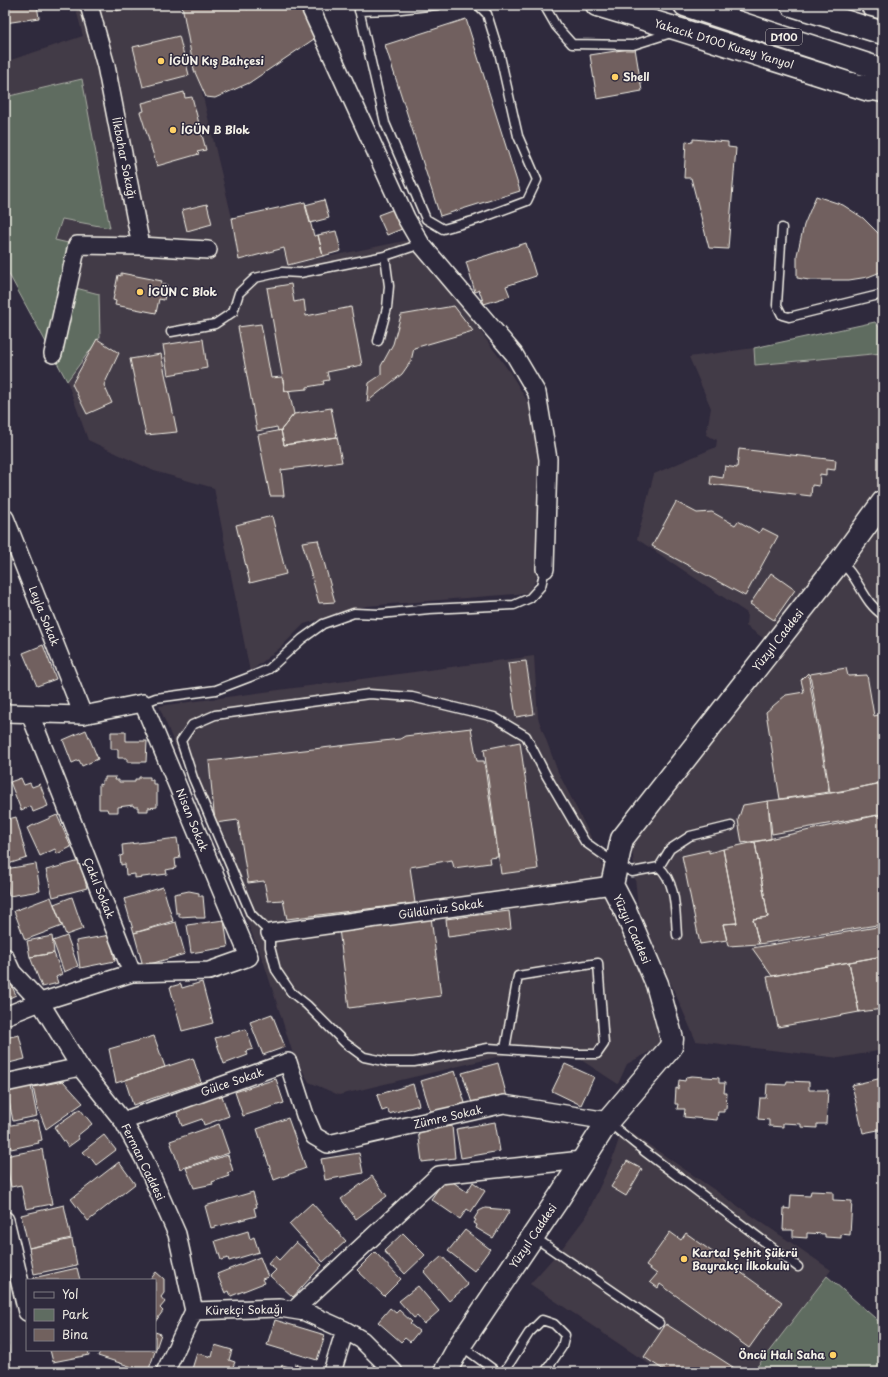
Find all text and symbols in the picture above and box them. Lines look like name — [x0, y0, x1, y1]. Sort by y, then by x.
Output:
street label: Yakacık D100 Kuzey Yanyol — [652, 14, 796, 73]
road number: D100 — [766, 29, 802, 45]
place label: İGÜN Kış Bahçesi — [169, 52, 264, 69]
marker: İGÜN Kış Bahçesi — [156, 56, 166, 66]
place label: Shell — [623, 68, 649, 85]
marker: Shell — [610, 72, 620, 82]
street label: İlkbahar Sokağı — [108, 116, 141, 200]
place label: İGÜN B Blok — [181, 121, 250, 138]
marker: İGÜN B Blok — [168, 125, 178, 135]
place label: İGÜN C Blok — [148, 283, 217, 300]
marker: İGÜN C Blok — [135, 287, 145, 297]
street label: Leyla Sokak — [25, 583, 64, 649]
street label: Yüzyıl Caddesi — [748, 605, 807, 674]
street label: Nisan Sokak — [172, 786, 213, 855]
street label: Çakıl Sokak — [80, 855, 120, 921]
street label: Yüzyıl Caddesi — [609, 891, 655, 966]
street label: Güldünüz Sokak — [397, 894, 485, 923]
street label: Gülce Sokak — [198, 1063, 266, 1100]
street label: Zümre Sokak — [412, 1100, 485, 1133]
street label: Ferman Caddesi — [117, 1120, 170, 1203]
street label: Yüzyıl Caddesi — [505, 1200, 561, 1271]
place label: Kartal Şehit Şükrü Bayrakçı İlkokulu — [692, 1244, 798, 1274]
marker: Kartal Şehit Şükrü Bayrakçı İlkokulu — [679, 1254, 689, 1264]
legend — [26, 1279, 156, 1351]
text: Yol — [62, 1285, 78, 1303]
street label: Kürekçi Sokağı — [205, 1300, 283, 1319]
text: Park — [62, 1305, 89, 1323]
text: Bina — [62, 1325, 88, 1343]
place label: Öncü Halı Saha — [738, 1346, 825, 1363]
marker: Öncü Halı Saha — [828, 1350, 838, 1360]

